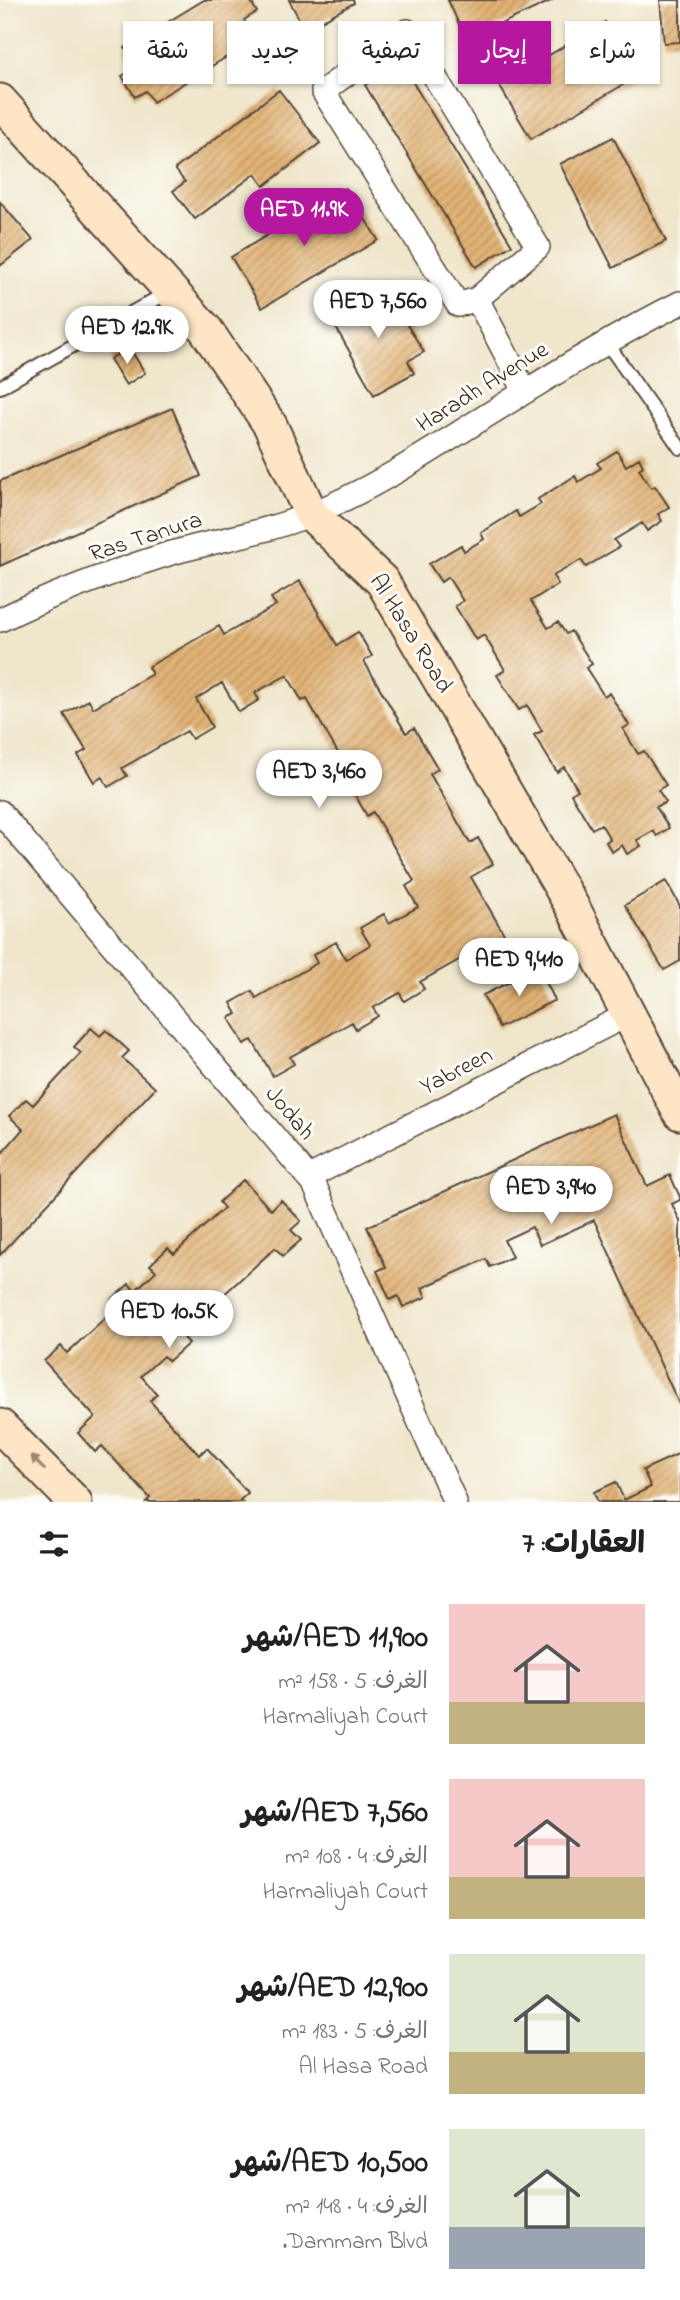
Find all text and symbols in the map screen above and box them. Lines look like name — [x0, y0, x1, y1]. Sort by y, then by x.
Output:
chip: شقة — [123, 21, 213, 84]
chip: جديد — [227, 21, 324, 84]
chip: تصفية — [338, 21, 444, 84]
chip: إيجار — [458, 21, 551, 84]
chip: شراء — [565, 21, 660, 84]
pin: AED 11.9K — [224, 188, 384, 248]
text: AED 11.9K — [260, 194, 348, 227]
pin: AED 7,560 — [298, 280, 458, 340]
text: AED 7,560 — [329, 286, 427, 319]
pin: AED 12.9K — [47, 306, 207, 366]
text: AED 12.9K — [81, 312, 173, 345]
street label: Haradh Avenue — [410, 333, 556, 443]
street label: Ras Tanura — [85, 503, 207, 573]
street label: Al Hasa Road — [359, 567, 461, 701]
pin: AED 3,460 — [239, 750, 399, 810]
text: AED 3,460 — [272, 756, 366, 789]
pin: AED 9,410 — [439, 939, 599, 998]
text: AED 9,410 — [475, 944, 563, 977]
street label: Yabreen — [415, 1039, 499, 1105]
street label: Jodah — [256, 1079, 322, 1149]
pin: AED 3,940 — [471, 1166, 631, 1226]
text: AED 3,940 — [506, 1172, 596, 1205]
pin: AED 10.5K — [89, 1290, 249, 1350]
text: AED 10.5K — [121, 1296, 218, 1329]
one-way arrow — [31, 1455, 47, 1472]
text: العقارات: 7 — [522, 1523, 645, 1567]
icon: filters — [35, 1525, 73, 1563]
text: AED 11,900/شهر — [243, 1617, 428, 1661]
icon: home — [505, 1632, 589, 1716]
text: الغرف: 5 · 158 m² — [278, 1666, 428, 1699]
text: Harmaliyah Court — [262, 1701, 428, 1734]
text: AED 7,560/شهر — [242, 1792, 428, 1836]
icon: home — [505, 1807, 589, 1891]
text: الغرف: 4 · 108 m² — [285, 1841, 428, 1874]
text: Harmaliyah Court — [262, 1876, 428, 1909]
text: AED 12,900/شهر — [238, 1967, 428, 2011]
icon: home — [505, 1982, 589, 2066]
text: الغرف: 5 · 183 m² — [282, 2016, 428, 2049]
text: Al Hasa Road — [299, 2051, 428, 2084]
text: AED 10,500/شهر — [232, 2142, 428, 2186]
icon: home — [505, 2157, 589, 2241]
text: الغرف: 4 · 148 m² — [286, 2191, 428, 2224]
text: Dammam Blvd. — [283, 2226, 428, 2259]

